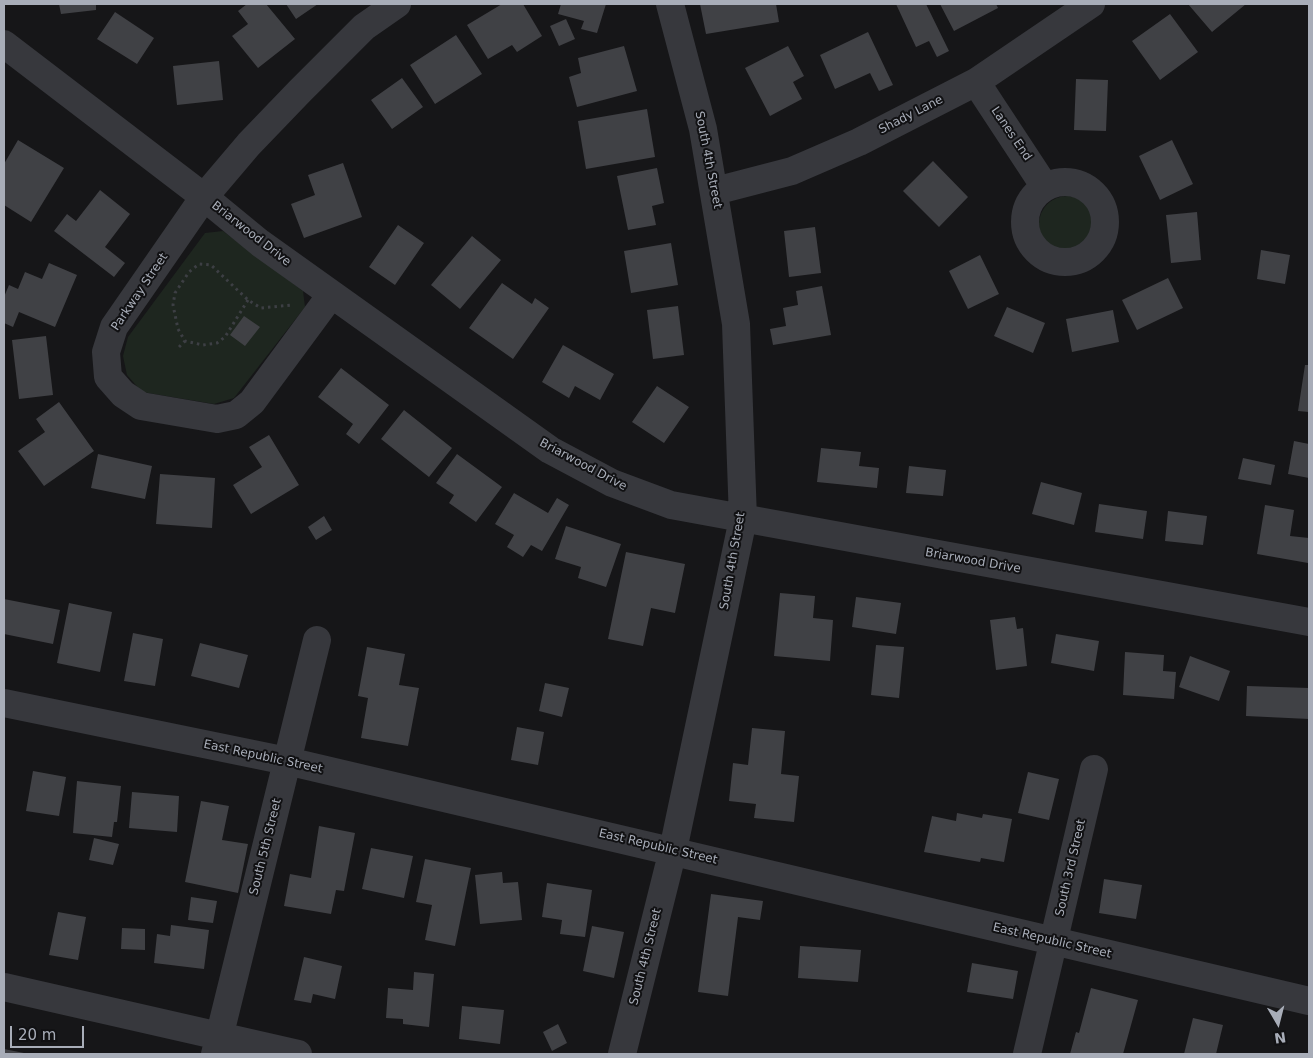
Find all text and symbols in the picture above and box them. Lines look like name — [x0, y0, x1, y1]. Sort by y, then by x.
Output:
street label: Shady Lane — [876, 93, 946, 137]
street label: Lanes End — [988, 104, 1034, 164]
street label: South 4th Street — [691, 110, 725, 210]
street label: Briarwood Drive — [208, 199, 294, 269]
street label: Parkway Street — [109, 250, 171, 334]
street label: Briarwood Drive — [537, 436, 629, 494]
street label: South 4th Street — [717, 511, 749, 611]
street label: Briarwood Drive — [924, 546, 1022, 576]
street label: East Republic Street — [202, 737, 324, 777]
street label: South 5th Street — [247, 797, 285, 897]
street label: South 3rd Street — [1053, 818, 1089, 918]
street label: East Republic Street — [597, 826, 719, 868]
street label: South 4th Street — [627, 907, 665, 1007]
street label: East Republic Street — [991, 920, 1113, 962]
north arrow — [1253, 998, 1303, 1048]
scale bar — [12, 1016, 86, 1048]
text: 20 m — [18, 1026, 56, 1044]
text: N — [1273, 1029, 1287, 1047]

